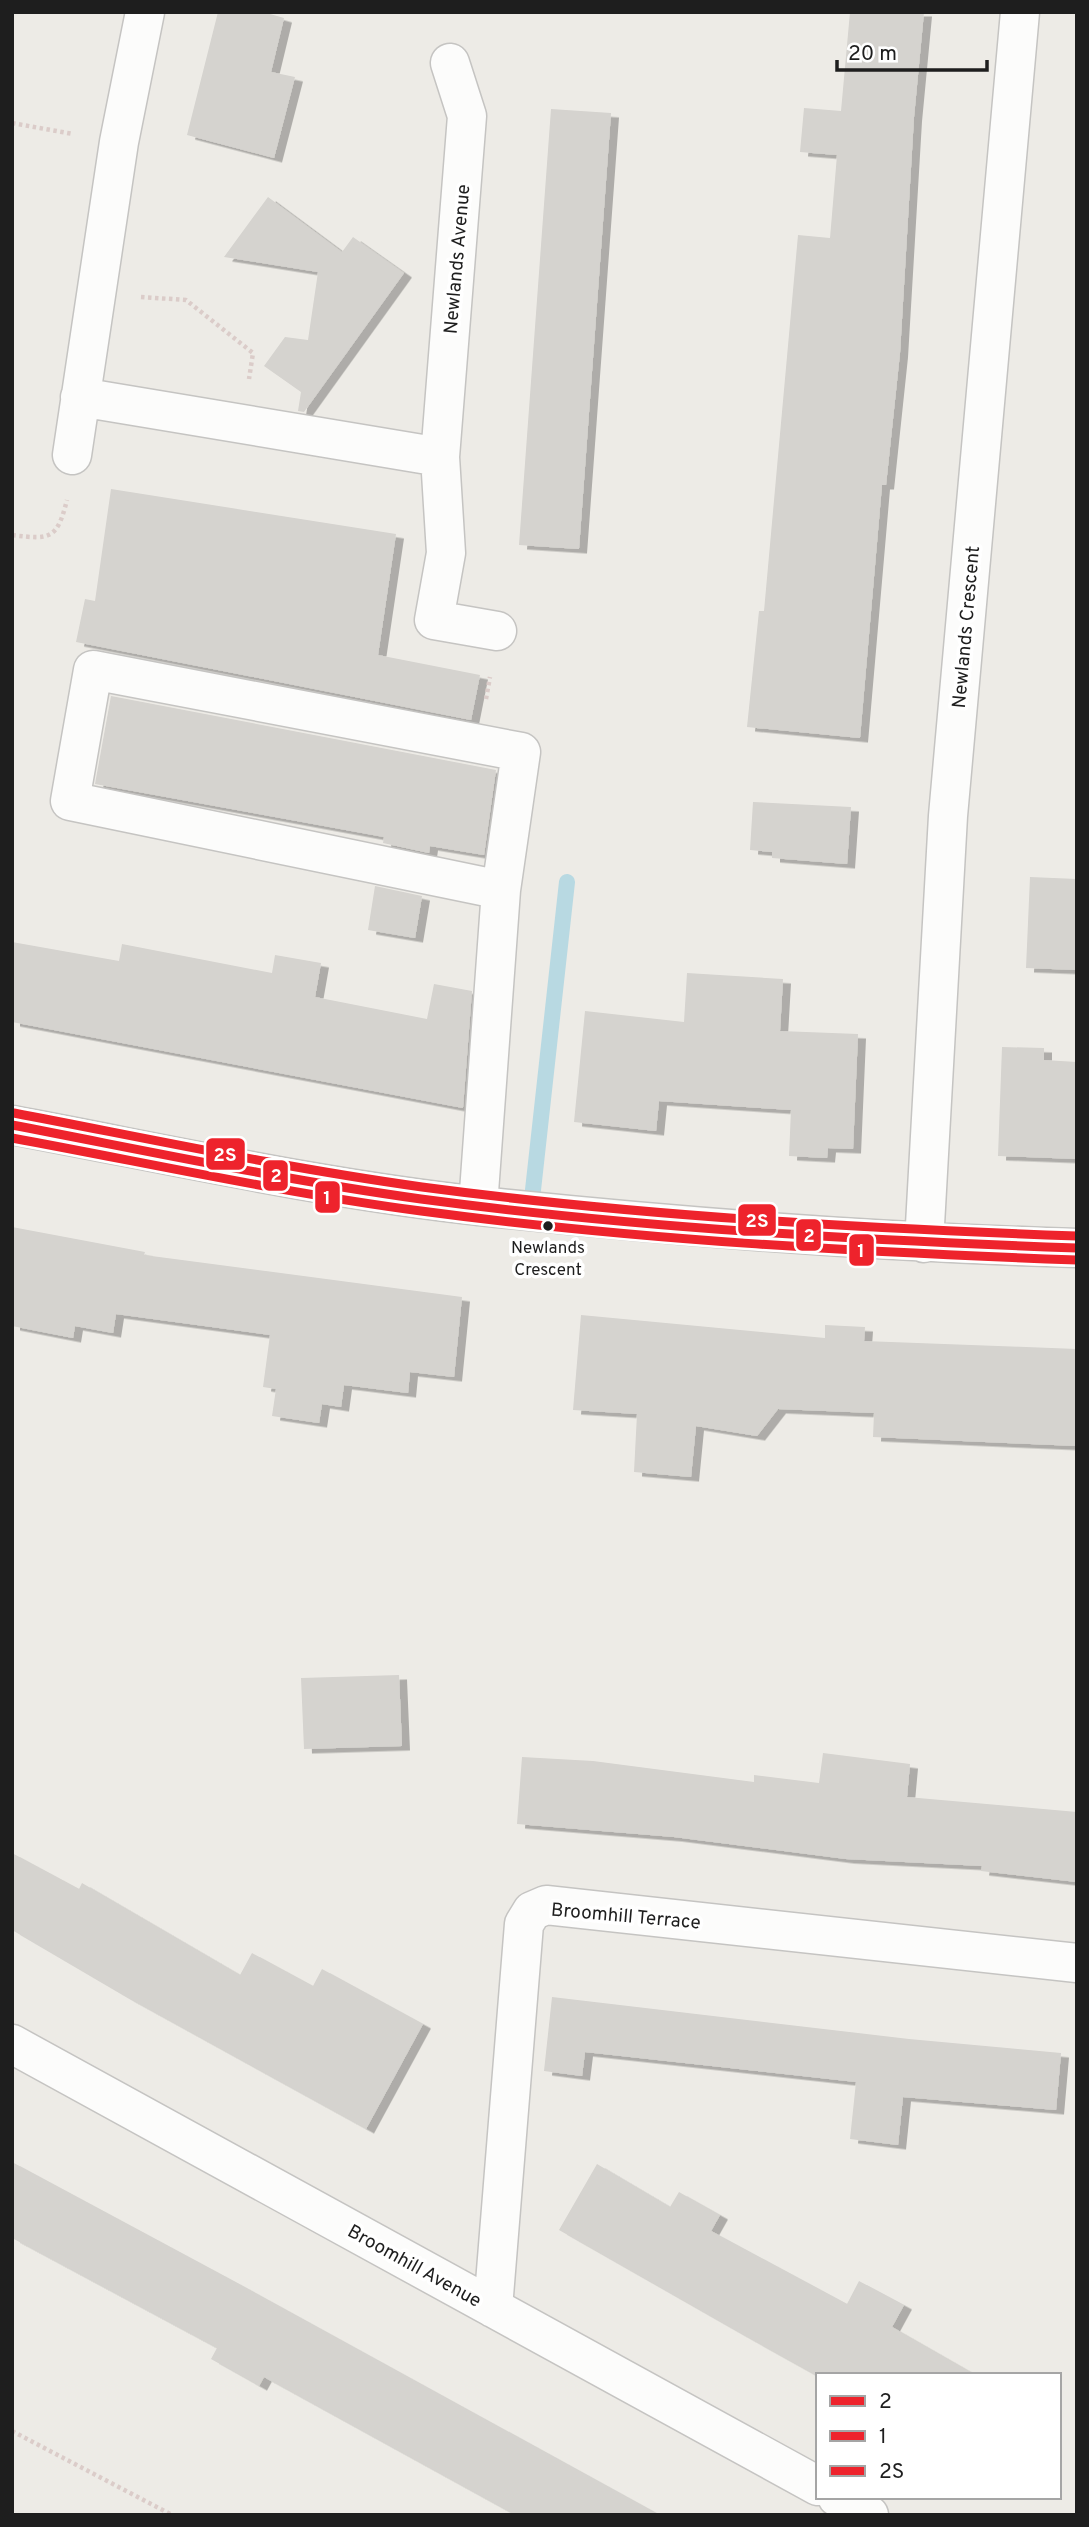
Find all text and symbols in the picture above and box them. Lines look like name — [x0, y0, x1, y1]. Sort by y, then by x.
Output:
scale bar — [837, 28, 988, 72]
text: 20 m — [848, 41, 897, 68]
street label: Newlands Avenue — [439, 183, 476, 335]
street label: Newlands Crescent — [948, 545, 986, 709]
line badge: 2S — [205, 1137, 246, 1171]
text: 2S — [213, 1144, 237, 1168]
line badge: 2 — [262, 1159, 289, 1192]
text: 2 — [270, 1165, 282, 1189]
line badge: 1 — [314, 1180, 341, 1214]
text: 1 — [323, 1187, 331, 1211]
line badge: 2S — [737, 1203, 777, 1237]
text: 2S — [745, 1210, 769, 1234]
line badge: 2 — [795, 1218, 822, 1252]
marker: Newlands Crescent — [541, 1219, 555, 1233]
text: 2 — [803, 1225, 815, 1249]
line badge: 1 — [848, 1233, 875, 1267]
place label: Newlands Crescent — [511, 1238, 585, 1282]
text: 1 — [857, 1240, 865, 1264]
street label: Broomhill Terrace — [550, 1898, 702, 1935]
street label: Broomhill Avenue — [343, 2220, 485, 2314]
legend — [816, 2373, 1061, 2499]
text: 2 — [879, 2389, 892, 2416]
text: 1 — [879, 2424, 887, 2451]
text: 2S — [879, 2459, 904, 2486]

